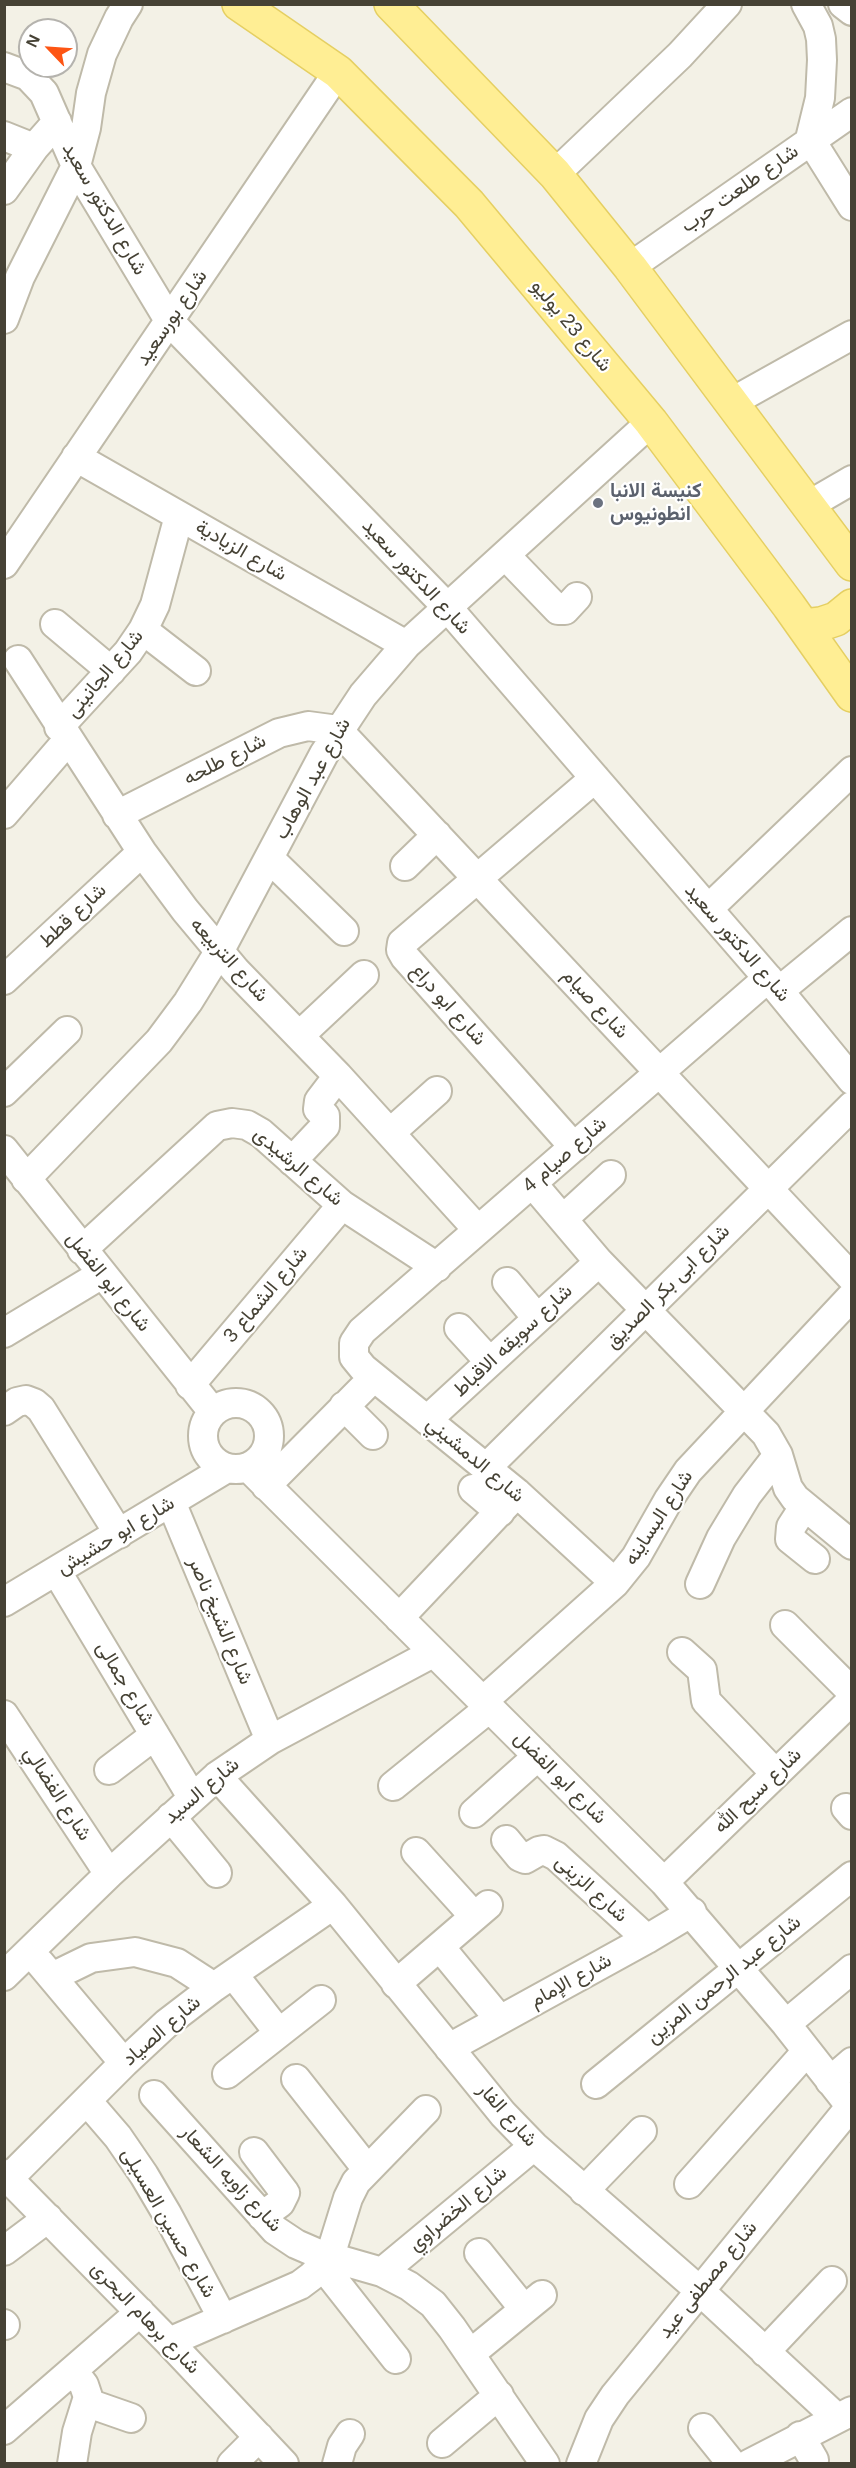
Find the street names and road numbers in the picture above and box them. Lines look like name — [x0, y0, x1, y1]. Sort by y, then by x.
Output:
street label: شارع الدكتور سعيد — [56, 138, 152, 280]
street label: شارع طلعت حرب — [677, 140, 803, 238]
street label: شارع بورسعيد — [131, 265, 213, 371]
street label: شارع 23 يوليو — [526, 275, 616, 377]
street label: شارع الدكتور سعيد — [356, 514, 476, 640]
street label: شارع الزيادية — [191, 515, 291, 587]
street label: شارع الجانينى — [61, 625, 149, 723]
street label: شارع عبد الوهاب — [270, 714, 356, 844]
street label: شارع طلحه — [180, 729, 270, 791]
street label: شارع قطط — [34, 879, 112, 953]
street label: شارع الدكتور سعيد — [679, 879, 795, 1007]
street label: شارع التربيعه — [185, 913, 273, 1007]
street label: شارع ابو دراع — [405, 959, 491, 1051]
street label: شارع صيام — [557, 964, 633, 1044]
street label: شارع صيام 4 — [518, 1112, 612, 1198]
street label: شارع الرشيدى — [248, 1122, 348, 1212]
street label: شارع ابى بكر الصديق — [601, 1220, 735, 1354]
street label: شارع ابو الفضل — [60, 1227, 156, 1337]
street label: شارع الشماع 3 — [219, 1242, 313, 1348]
street label: شارع سويقه الاقباط — [448, 1279, 578, 1403]
street label: شارع الدمشيني — [421, 1412, 529, 1508]
street label: شارع البساينه — [619, 1466, 699, 1570]
street label: شارع ابو حشيش — [53, 1491, 179, 1581]
street label: شارع الشيخ ناصر — [182, 1554, 258, 1688]
street label: شارع جمالى — [90, 1637, 160, 1731]
street label: شارع ابو الفضل — [508, 1726, 612, 1830]
street label: شارع الفضالي — [18, 1742, 96, 1846]
street label: شارع سبح الله — [709, 1743, 807, 1839]
street label: شارع السيد — [159, 1753, 245, 1829]
street label: شارع الزينى — [550, 1850, 632, 1928]
street label: شارع عبد الرحمن المزين — [642, 1910, 806, 2050]
street label: شارع الإمام — [526, 1949, 616, 2013]
street label: شارع الصياد — [118, 1991, 206, 2071]
street label: شارع الفار — [472, 2078, 542, 2152]
street label: شارع زاويه الشعار — [175, 2120, 287, 2238]
street label: شارع حسين العسيلى — [115, 2144, 221, 2302]
street label: شارع الخضراوي — [404, 2161, 512, 2257]
street label: شارع مصطفى عيد — [653, 2217, 763, 2343]
street label: شارع برهام البحرى — [85, 2257, 205, 2379]

